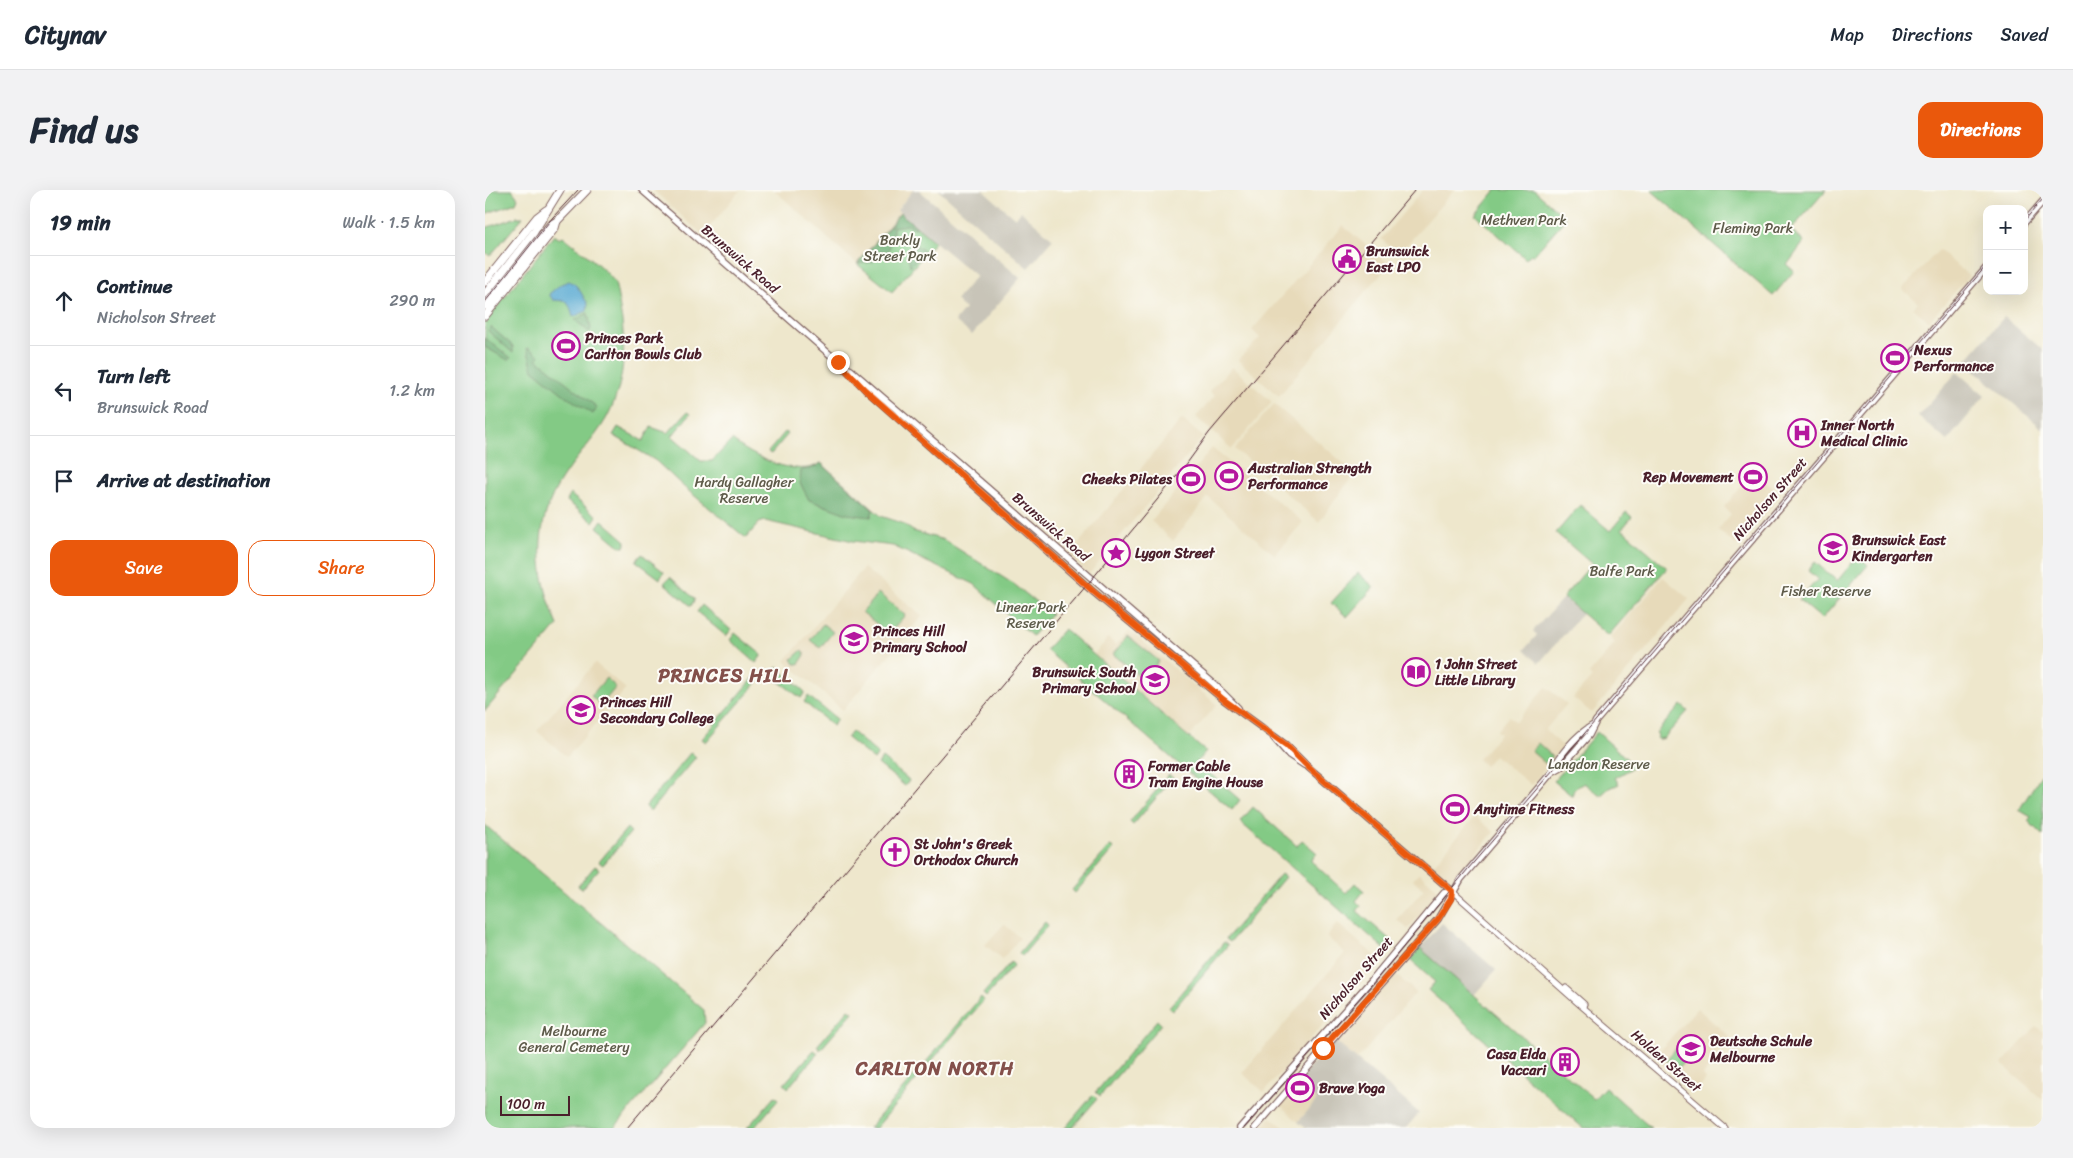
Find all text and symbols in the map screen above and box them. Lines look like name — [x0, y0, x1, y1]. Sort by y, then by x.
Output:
text: Citynav — [25, 14, 106, 56]
text: Map — [1831, 19, 1864, 51]
text: Directions — [1892, 19, 1973, 51]
text: Saved — [2001, 19, 2048, 51]
text: Find us — [30, 99, 138, 161]
button: Directions — [1918, 102, 2043, 158]
text: 19 min — [50, 204, 111, 242]
map controls — [1983, 205, 2028, 295]
button: + — [1983, 205, 2028, 250]
text: Walk · 1.5 km — [343, 208, 435, 237]
park label: Methven Park — [1481, 208, 1567, 233]
park label: Fleming Park — [1713, 216, 1793, 241]
street label: Brunswick Road — [695, 218, 786, 301]
park label: Barkly Street Park — [863, 228, 937, 269]
place label: Brunswick East LPO — [1366, 239, 1430, 280]
public building icon: Brunswick East LPO — [1332, 244, 1362, 274]
button: − — [1983, 250, 2028, 295]
text: Continue — [97, 270, 173, 303]
text: 290 m — [389, 286, 435, 315]
icon: ahead — [50, 287, 78, 315]
text: Nicholson Street — [97, 303, 216, 332]
place label: Princes Park Carlton Bowls Club — [584, 326, 702, 367]
sports icon: Princes Park Carlton Bowls Club — [551, 331, 581, 361]
place label: Nexus Performance — [1913, 338, 1995, 379]
sports icon: Nexus Performance — [1880, 343, 1910, 373]
route end — [827, 351, 850, 374]
text: Turn left — [97, 360, 170, 393]
text: 1.2 km — [389, 376, 435, 405]
icon: left — [50, 377, 78, 405]
text: Brunswick Road — [97, 393, 208, 422]
place label: Inner North Medical Clinic — [1820, 413, 1909, 454]
hospital icon: Inner North Medical Clinic — [1787, 418, 1817, 448]
street label: Nicholson Street — [1726, 451, 1814, 547]
place label: Australian Strength Performance — [1247, 456, 1372, 497]
sports icon: Australian Strength Performance — [1214, 461, 1244, 491]
sports icon: Rep Movement — [1738, 462, 1768, 492]
text: Arrive at destination — [97, 464, 270, 497]
sports icon: Cheeks Pilates — [1176, 464, 1206, 494]
place label: Rep Movement — [1642, 465, 1735, 490]
icon: arrive — [50, 467, 78, 495]
place label: Cheeks Pilates — [1081, 467, 1172, 492]
park label: Hardy Gallagher Reserve — [695, 470, 795, 511]
street label: Brunswick Road — [1006, 486, 1097, 569]
place label: Brunswick East Kindergarten — [1851, 528, 1947, 569]
school or university icon: Brunswick East Kindergarten — [1818, 533, 1848, 563]
place icon: Lygon Street — [1101, 538, 1131, 568]
button: Save — [50, 540, 238, 596]
button: Share — [248, 540, 435, 596]
place label: Lygon Street — [1135, 541, 1216, 566]
park label: Balfe Park — [1589, 559, 1655, 584]
park label: Fisher Reserve — [1781, 579, 1871, 604]
park label: Linear Park Reserve — [996, 595, 1067, 636]
place label: Princes Hill Primary School — [873, 619, 968, 660]
school or university icon: Princes Hill Primary School — [839, 624, 869, 654]
place label: 1 John Street Little Library — [1435, 652, 1518, 693]
library icon: 1 John Street Little Library — [1401, 657, 1431, 687]
district label: PRINCES HILL — [658, 659, 792, 692]
place label: Brunswick South Primary School — [1032, 660, 1137, 701]
school or university icon: Brunswick South Primary School — [1140, 665, 1170, 695]
place label: Princes Hill Secondary College — [599, 690, 714, 731]
school or university icon: Princes Hill Secondary College — [566, 695, 596, 725]
park label: Langdon Reserve — [1548, 752, 1650, 777]
place label: Former Cable Tram Engine House — [1147, 754, 1263, 795]
building icon: Former Cable Tram Engine House — [1114, 759, 1144, 789]
sports icon: Anytime Fitness — [1440, 794, 1470, 824]
place label: Anytime Fitness — [1473, 797, 1575, 822]
place label: St John's Greek Orthodox Church — [913, 832, 1019, 873]
church icon: St John's Greek Orthodox Church — [880, 837, 910, 867]
street label: Nicholson Street — [1312, 930, 1400, 1026]
park label: Melbourne General Cemetery — [519, 1019, 630, 1060]
street label: Holden Street — [1625, 1023, 1708, 1100]
place label: Deutsche Schule Melbourne — [1709, 1029, 1813, 1070]
school or university icon: Deutsche Schule Melbourne — [1676, 1034, 1706, 1064]
route start — [1312, 1037, 1335, 1060]
place label: Casa Elda Vaccari — [1486, 1042, 1547, 1083]
building icon: Casa Elda Vaccari — [1550, 1047, 1580, 1077]
district label: CARLTON NORTH — [855, 1052, 1014, 1085]
sports icon: Brave Yoga — [1285, 1073, 1315, 1103]
place label: Brave Yoga — [1319, 1076, 1385, 1101]
text: 100 m — [507, 1092, 545, 1117]
scale bar — [500, 1093, 570, 1116]

